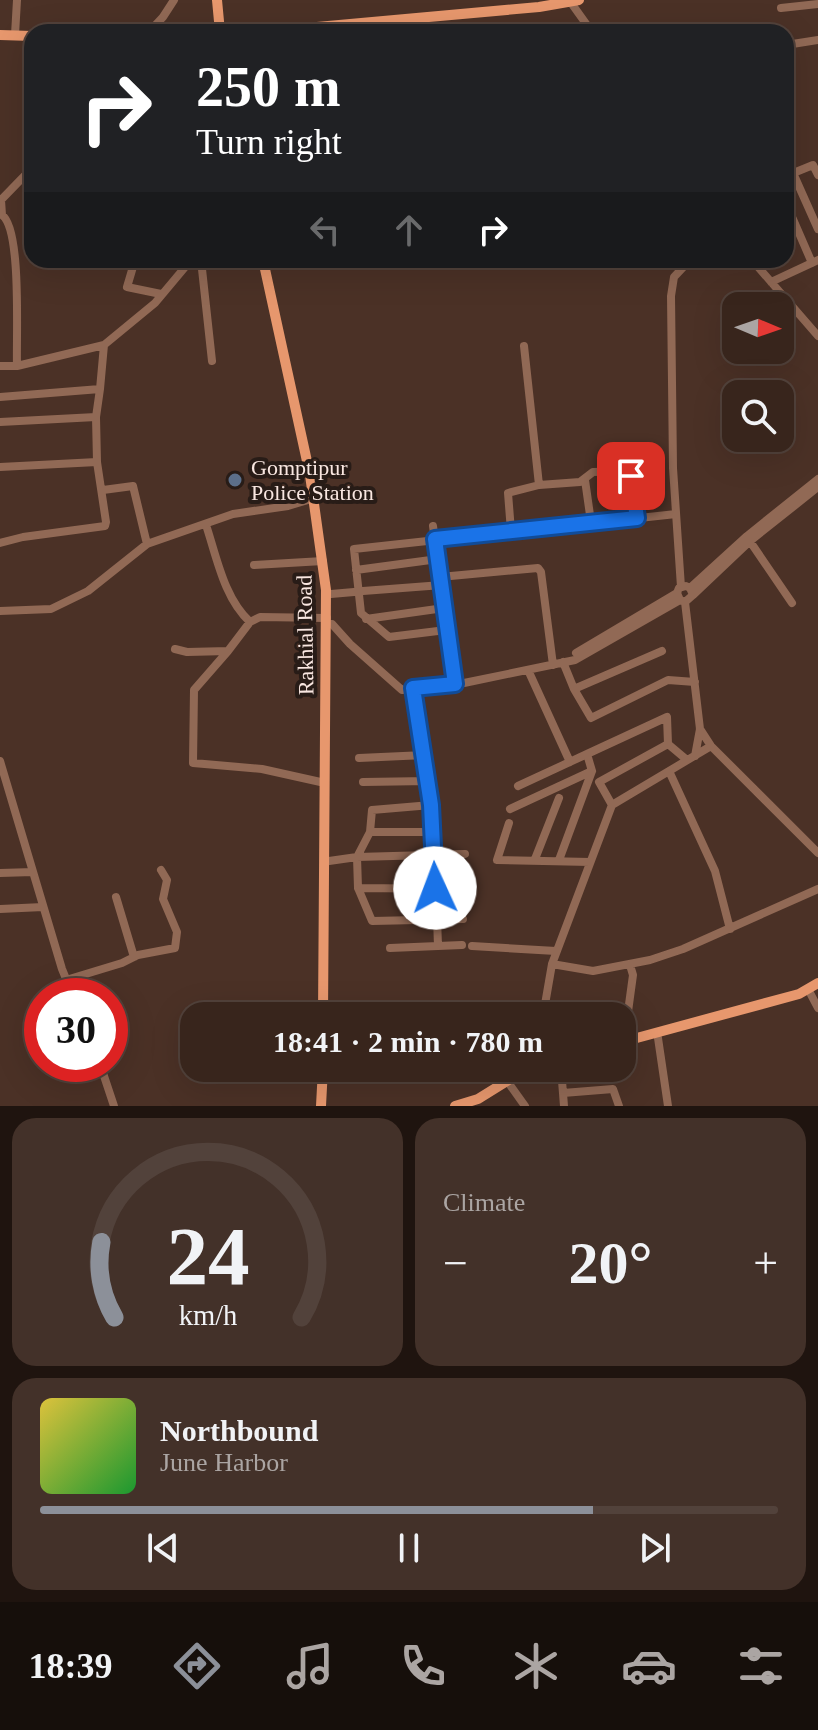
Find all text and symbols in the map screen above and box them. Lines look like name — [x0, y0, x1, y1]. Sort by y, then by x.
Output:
icon: right — [64, 56, 168, 160]
text: 250 m — [196, 56, 341, 118]
text: Turn right — [196, 122, 342, 162]
icon: left — [303, 208, 347, 252]
icon: ahead — [387, 208, 431, 252]
icon: right — [471, 208, 515, 252]
north arrow — [722, 292, 794, 364]
map controls — [722, 292, 794, 452]
button: search — [722, 380, 794, 452]
pin — [597, 442, 665, 510]
icon: arrive — [609, 454, 653, 498]
place label: Gomptipur Police Station — [251, 455, 374, 505]
marker: Gomptipur Police Station — [226, 471, 244, 489]
street label: Rakhial Road — [291, 575, 319, 695]
position arrow — [393, 846, 477, 930]
speed limit sign: 30 — [24, 978, 128, 1082]
text: 18:41 · 2 min · 780 m — [273, 1025, 543, 1058]
text: Climate — [443, 1188, 525, 1217]
text: 24 — [166, 1210, 249, 1302]
text: 20° — [569, 1230, 653, 1296]
text: − — [443, 1239, 468, 1288]
text: + — [753, 1239, 778, 1288]
text: km/h — [178, 1300, 237, 1331]
text: Northbound — [160, 1414, 318, 1447]
text: June Harbor — [160, 1448, 288, 1477]
icon: previous — [141, 1526, 185, 1570]
icon: pause — [387, 1526, 431, 1570]
icon: next — [633, 1526, 677, 1570]
icon: directions — [169, 1638, 225, 1694]
icon: music — [282, 1638, 338, 1694]
icon: phone — [395, 1638, 451, 1694]
icon: climate — [508, 1638, 564, 1694]
icon: car — [621, 1638, 677, 1694]
icon: filters — [733, 1638, 789, 1694]
text: 18:39 — [28, 1646, 112, 1686]

